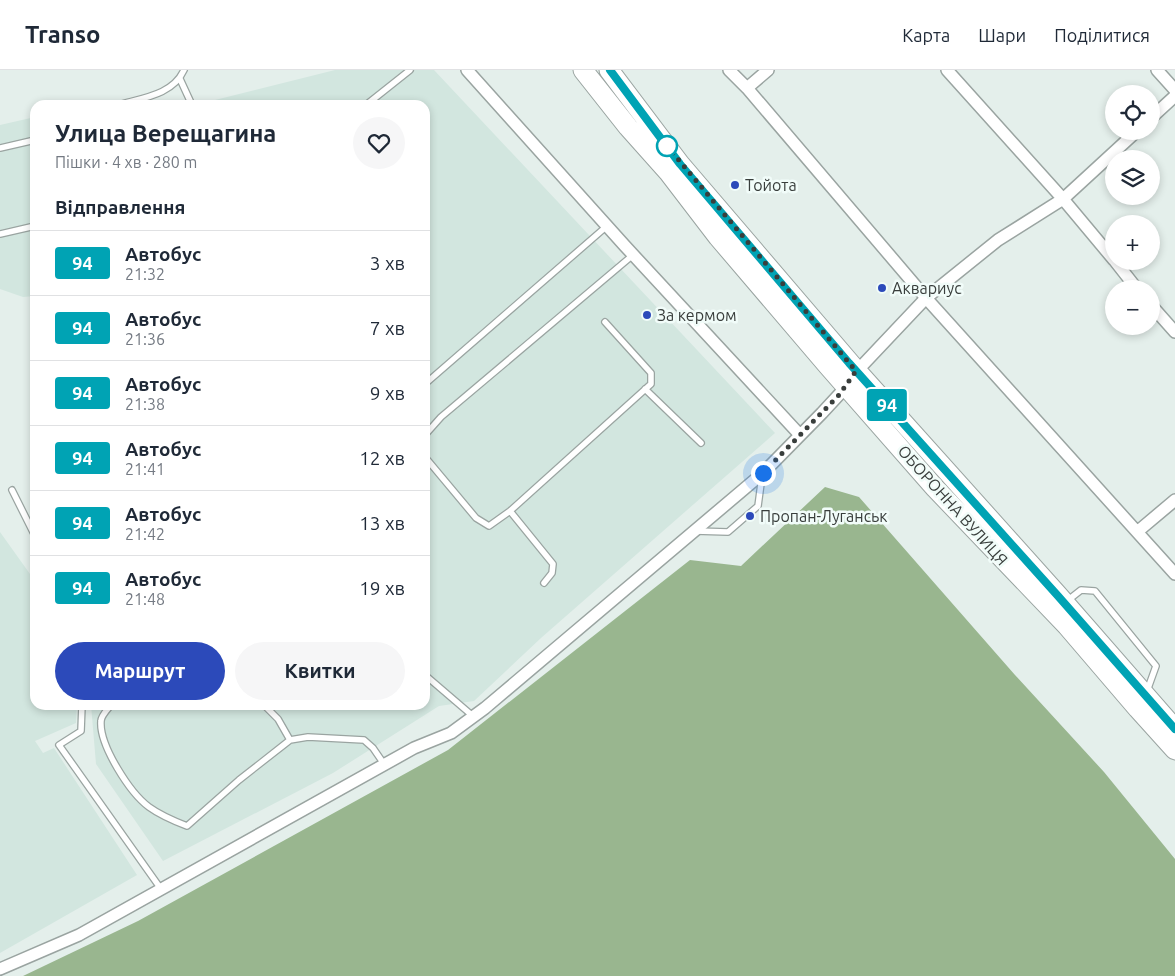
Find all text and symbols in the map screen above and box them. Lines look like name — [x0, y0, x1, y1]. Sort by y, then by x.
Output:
text: Transo — [25, 21, 100, 48]
text: Карта — [902, 25, 950, 45]
text: Шари — [978, 25, 1026, 45]
text: Поділитися — [1054, 25, 1150, 45]
map controls — [1105, 85, 1160, 335]
button: locate — [1105, 85, 1160, 140]
button: heart — [353, 117, 405, 169]
text: Улица Верещагина — [55, 120, 276, 147]
unlabelled marker — [656, 135, 678, 157]
button: layers — [1105, 150, 1160, 205]
text: Пішки · 4 хв · 280 m — [55, 153, 197, 171]
place label: Тойота — [745, 176, 797, 194]
marker: Тойота — [729, 179, 741, 191]
text: Відправлення — [55, 196, 185, 218]
button: + — [1105, 215, 1160, 270]
text: Автобус — [125, 243, 201, 265]
text: 3 хв — [370, 252, 405, 274]
text: 94 — [72, 253, 93, 273]
text: 21:32 — [125, 265, 165, 283]
place label: Аквариус — [892, 279, 962, 297]
button: − — [1105, 280, 1160, 335]
marker: Аквариус — [876, 282, 888, 294]
place label: За кермом — [657, 306, 737, 324]
text: Автобус — [125, 308, 201, 330]
marker: За кермом — [641, 309, 653, 321]
text: 7 хв — [370, 317, 405, 339]
text: 94 — [72, 318, 93, 338]
text: 21:36 — [125, 330, 165, 348]
text: Автобус — [125, 373, 201, 395]
text: 9 хв — [370, 382, 405, 404]
text: 94 — [72, 383, 93, 403]
line badge: 94 — [864, 389, 910, 421]
text: 21:38 — [125, 395, 165, 413]
text: 94 — [877, 395, 897, 415]
text: Автобус — [125, 438, 201, 460]
street label: ОБОРОННА ВУЛИЦЯ — [894, 441, 1012, 569]
text: 12 хв — [359, 447, 405, 469]
text: 94 — [72, 448, 93, 468]
text: 21:41 — [125, 460, 165, 478]
your location — [751, 461, 776, 486]
text: Автобус — [125, 503, 201, 525]
place label: Пропан-Луганськ — [760, 507, 888, 525]
marker: Пропан-Луганськ — [744, 510, 756, 522]
text: 13 хв — [359, 512, 405, 534]
text: 94 — [72, 513, 93, 533]
text: 21:42 — [125, 525, 165, 543]
text: Автобус — [125, 568, 201, 590]
text: 19 хв — [359, 577, 405, 599]
text: 94 — [72, 578, 93, 598]
text: 21:48 — [125, 590, 165, 608]
button: Маршрут — [55, 642, 225, 700]
button: Квитки — [235, 642, 405, 700]

